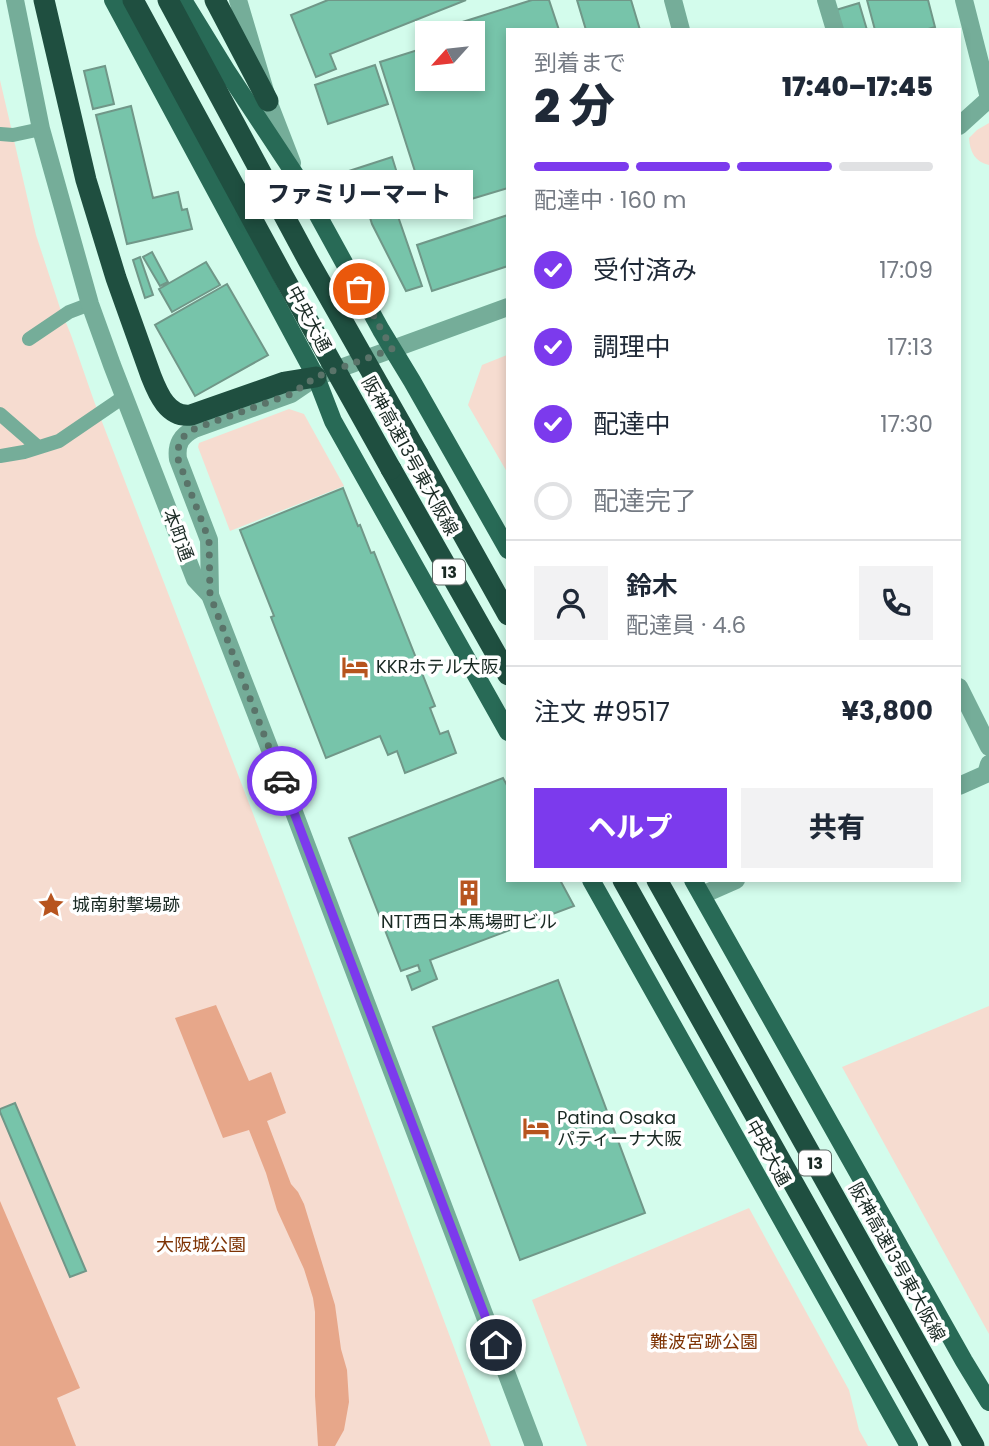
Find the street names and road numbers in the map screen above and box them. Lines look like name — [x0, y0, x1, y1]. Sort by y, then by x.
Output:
street label: 中央大通 — [282, 281, 337, 356]
street label: 阪神高速13号東大阪線 — [356, 372, 465, 540]
street label: 本町通 — [157, 505, 200, 565]
road number: 13 — [433, 559, 465, 584]
street label: 中央大通 — [740, 1115, 797, 1190]
road number: 13 — [799, 1150, 831, 1176]
street label: 阪神高速13号東大阪線 — [843, 1178, 952, 1346]

